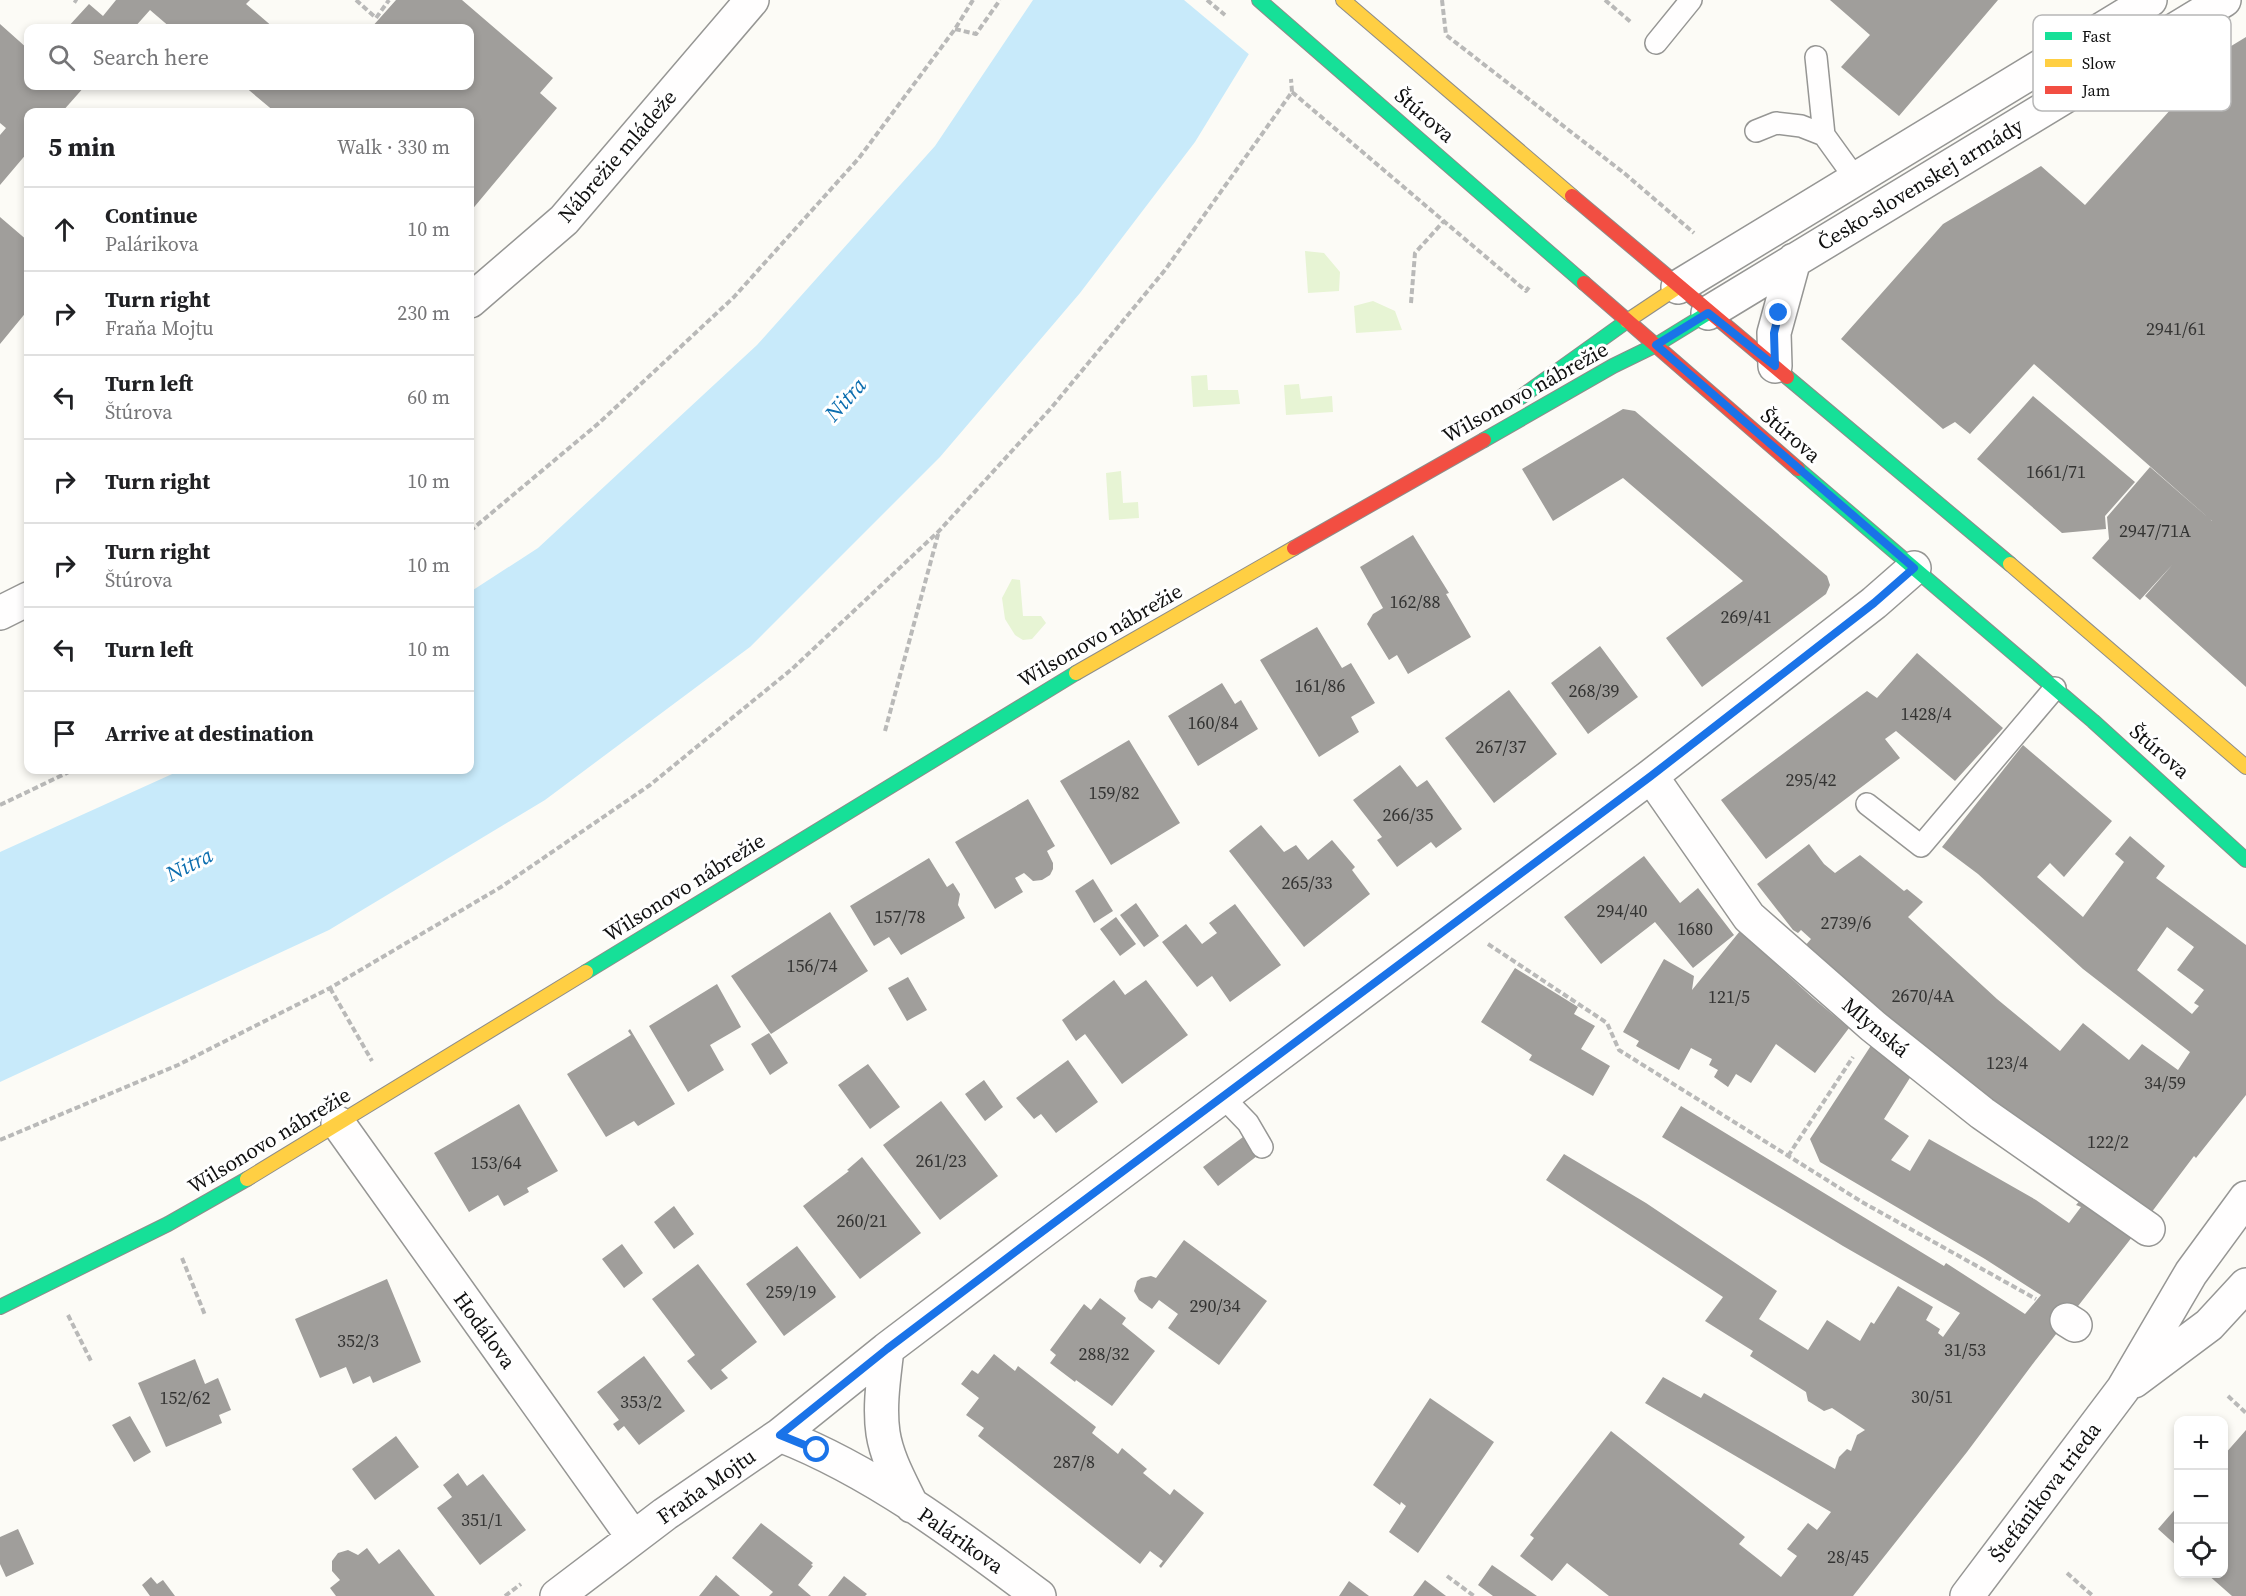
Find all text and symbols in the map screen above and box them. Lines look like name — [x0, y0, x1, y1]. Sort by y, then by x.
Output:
legend — [2033, 15, 2231, 111]
search box — [24, 24, 474, 90]
text: Fast — [2082, 25, 2112, 47]
icon: search — [45, 41, 78, 74]
text: Search here — [93, 42, 209, 72]
text: Slow — [2082, 52, 2117, 74]
text: Jam — [2081, 79, 2110, 101]
street label: Štúrova — [1389, 81, 1461, 149]
street label: Nábrežie mládeže — [551, 83, 683, 229]
street label: Česko-slovenskej armády — [1812, 111, 2029, 257]
text: 5 min — [48, 129, 115, 165]
text: Walk · 330 m — [337, 133, 450, 161]
text: Continue — [105, 200, 198, 230]
icon: ahead — [48, 213, 81, 246]
text: 10 m — [407, 215, 450, 243]
text: Palárikova — [105, 230, 199, 258]
text: Turn right — [105, 284, 210, 314]
icon: right — [48, 297, 81, 330]
text: 230 m — [397, 299, 450, 327]
route end — [1765, 299, 1791, 325]
text: Fraňa Mojtu — [105, 314, 214, 342]
house number: 2941/61 — [2146, 316, 2206, 341]
street label: Wilsonovo nábrežie — [1437, 334, 1613, 450]
text: Turn left — [105, 368, 193, 398]
water label: Nitra — [817, 370, 873, 428]
icon: left — [48, 381, 81, 414]
text: 60 m — [407, 383, 450, 411]
text: Štúrova — [105, 398, 172, 426]
street label: Štúrova — [1755, 401, 1827, 469]
house number: 1661/71 — [2026, 459, 2086, 484]
icon: right — [48, 465, 81, 498]
text: Turn right — [105, 466, 210, 496]
text: 10 m — [407, 467, 450, 495]
house number: 2947/71A — [2119, 518, 2191, 543]
text: Turn right — [105, 536, 210, 566]
icon: right — [48, 549, 81, 582]
text: 10 m — [407, 551, 450, 579]
text: Štúrova — [105, 566, 172, 594]
street label: Wilsonovo nábrežie — [1013, 576, 1187, 694]
house number: 162/88 — [1390, 589, 1440, 614]
house number: 269/41 — [1721, 604, 1771, 629]
icon: left — [48, 633, 81, 666]
text: Turn left — [105, 634, 193, 664]
text: 10 m — [407, 635, 450, 663]
house number: 161/86 — [1295, 673, 1345, 698]
house number: 268/39 — [1569, 678, 1619, 703]
house number: 1428/4 — [1901, 701, 1951, 726]
house number: 160/84 — [1188, 710, 1238, 735]
icon: arrive — [48, 717, 81, 750]
street label: Štúrova — [2124, 717, 2196, 785]
text: Arrive at destination — [105, 718, 314, 748]
house number: 267/37 — [1476, 734, 1526, 759]
house number: 295/42 — [1786, 767, 1836, 792]
house number: 159/82 — [1089, 780, 1139, 805]
house number: 266/35 — [1383, 802, 1433, 827]
street label: Wilsonovo nábrežie — [598, 826, 770, 948]
water label: Nitra — [159, 839, 218, 889]
house number: 265/33 — [1282, 870, 1332, 895]
house number: 294/40 — [1597, 898, 1647, 923]
house number: 157/78 — [875, 904, 925, 929]
house number: 2739/6 — [1821, 910, 1871, 935]
house number: 1680 — [1677, 916, 1713, 941]
house number: 156/74 — [787, 953, 837, 978]
house number: 2670/4A — [1892, 983, 1954, 1008]
house number: 121/5 — [1708, 984, 1750, 1009]
street label: Mlynská — [1836, 990, 1916, 1064]
house number: 123/4 — [1986, 1050, 2028, 1075]
house number: 34/59 — [2144, 1070, 2186, 1095]
street label: Wilsonovo nábrežie — [182, 1080, 356, 1200]
house number: 122/2 — [2087, 1129, 2129, 1154]
house number: 261/23 — [916, 1148, 966, 1173]
house number: 153/64 — [471, 1150, 521, 1175]
house number: 260/21 — [837, 1208, 887, 1233]
house number: 259/19 — [766, 1279, 816, 1304]
street label: Hodálova — [447, 1286, 523, 1375]
house number: 290/34 — [1190, 1293, 1240, 1318]
house number: 352/3 — [337, 1328, 379, 1353]
house number: 31/53 — [1944, 1337, 1986, 1362]
house number: 288/32 — [1079, 1341, 1129, 1366]
house number: 30/51 — [1911, 1384, 1953, 1409]
house number: 152/62 — [160, 1385, 210, 1410]
house number: 353/2 — [620, 1389, 662, 1414]
street label: Štefánikova trieda — [1983, 1416, 2107, 1568]
map controls — [2174, 1416, 2228, 1578]
button: + — [2174, 1416, 2228, 1470]
route start — [803, 1436, 829, 1462]
street label: Fraňa Mojtu — [651, 1441, 761, 1531]
house number: 287/8 — [1053, 1449, 1095, 1474]
button: − — [2174, 1470, 2228, 1524]
street label: Palárikova — [912, 1500, 1010, 1580]
house number: 351/1 — [461, 1507, 503, 1532]
button: locate — [2174, 1524, 2228, 1578]
house number: 28/45 — [1827, 1544, 1869, 1569]

